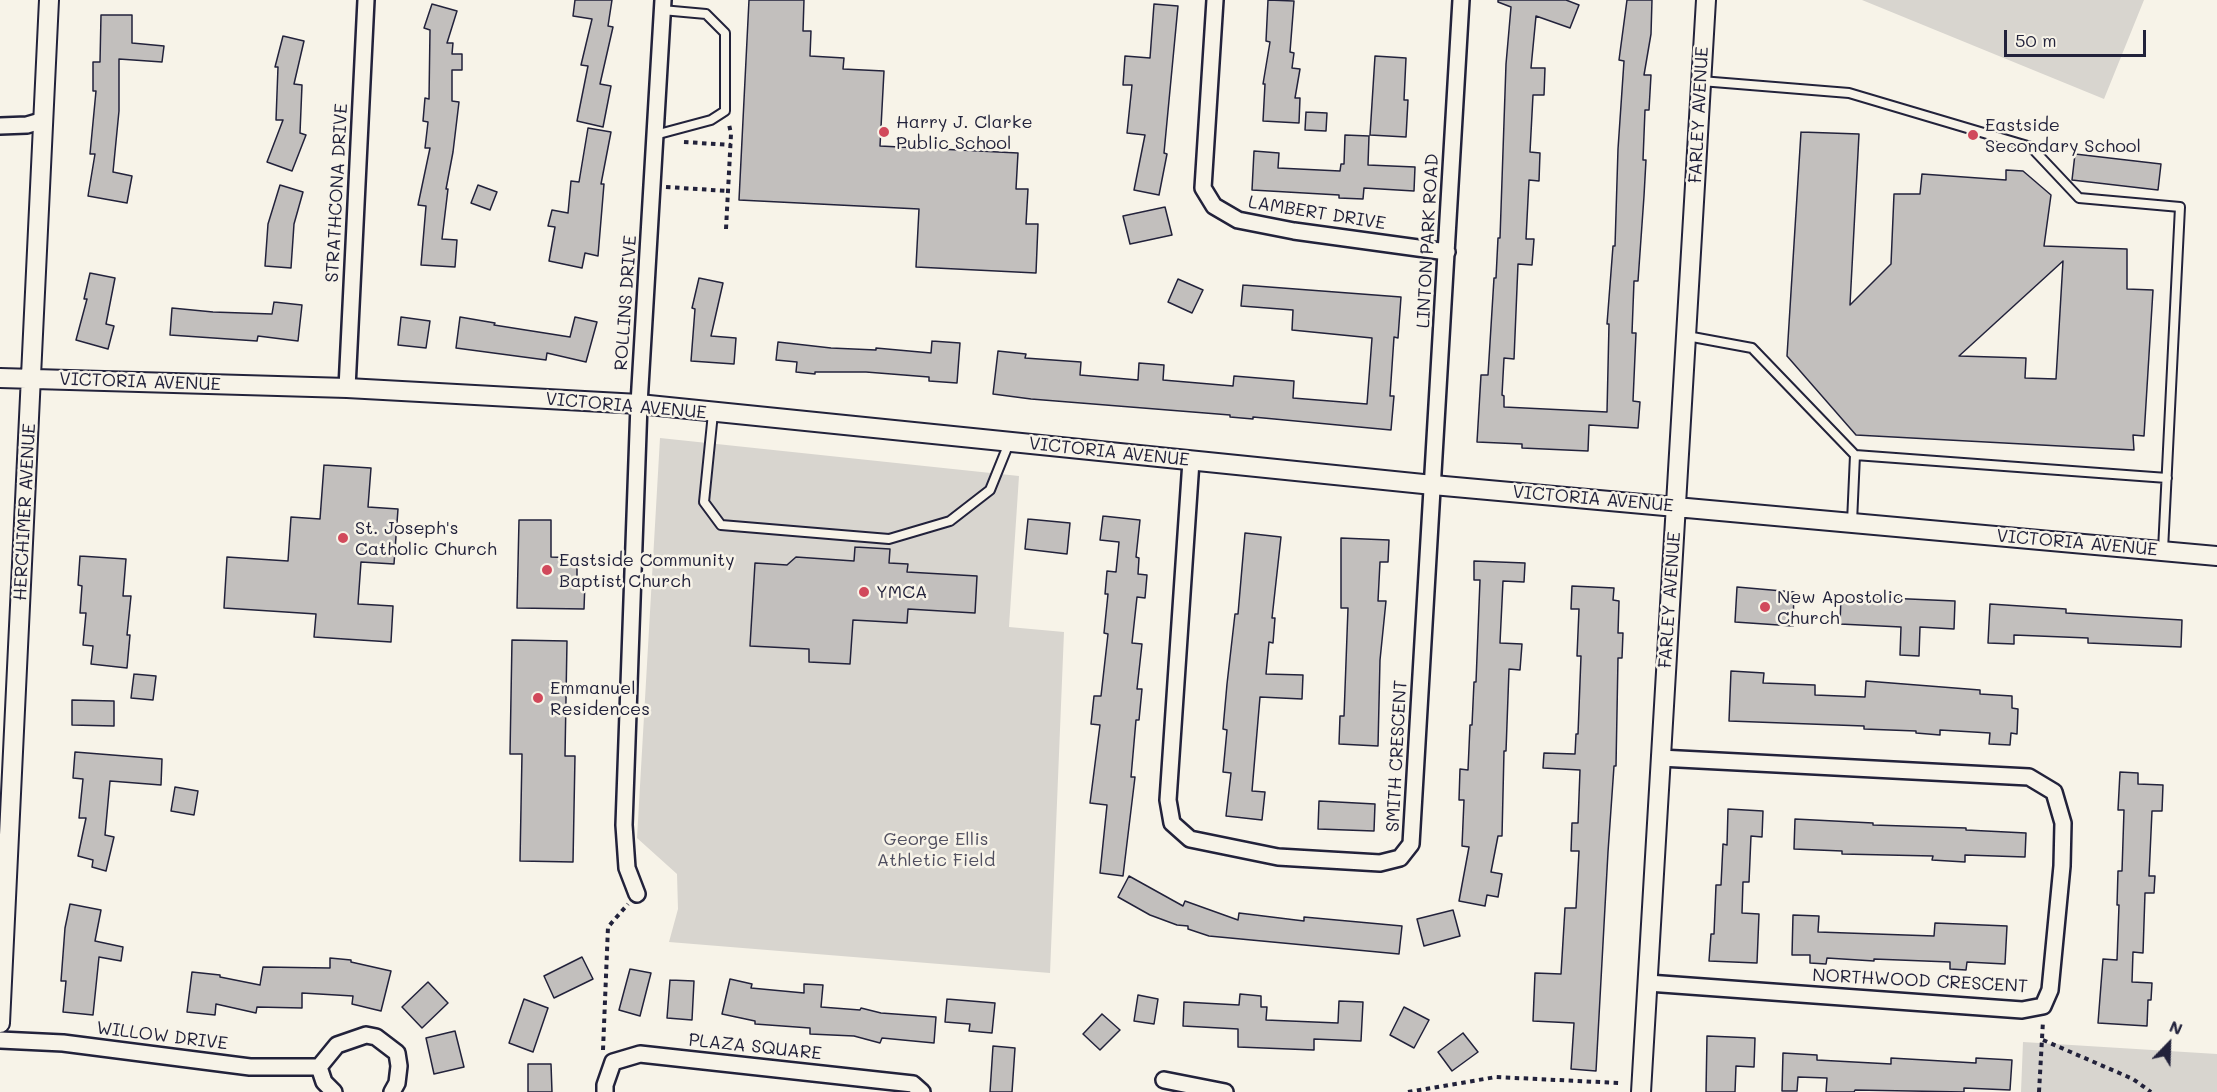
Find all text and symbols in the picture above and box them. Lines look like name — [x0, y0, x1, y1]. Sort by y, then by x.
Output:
scale bar — [2007, 18, 2150, 56]
text: 50 m — [2015, 28, 2057, 52]
street label: FARLEY AVENUE — [1685, 46, 1713, 184]
street label: STRATHCONA DRIVE — [322, 103, 352, 283]
place label: Harry J. Clarke Public School — [896, 111, 1033, 154]
place label: Eastside Secondary School — [1985, 114, 2141, 156]
marker: Harry J. Clarke Public School — [877, 125, 891, 139]
marker: Eastside Secondary School — [1966, 128, 1980, 142]
street label: LINTON PARK ROAD — [1413, 153, 1443, 329]
street label: LAMBERT DRIVE — [1247, 191, 1387, 235]
street label: ROLLINS DRIVE — [611, 235, 641, 371]
street label: VICTORIA AVENUE — [59, 368, 221, 396]
street label: VICTORIA AVENUE — [545, 388, 707, 424]
street label: HERCHIMER AVENUE — [10, 423, 40, 601]
street label: VICTORIA AVENUE — [1028, 433, 1190, 471]
street label: VICTORIA AVENUE — [1512, 481, 1674, 517]
place label: St. Joseph's Catholic Church — [355, 517, 497, 560]
street label: VICTORIA AVENUE — [1996, 525, 2158, 561]
marker: St. Joseph's Catholic Church — [336, 531, 350, 545]
street label: FARLEY AVENUE — [1654, 531, 1686, 669]
place label: Eastside Community Baptist Church — [559, 549, 735, 592]
marker: Eastside Community Baptist Church — [540, 563, 554, 577]
place label: YMCA — [876, 581, 927, 603]
marker: YMCA — [857, 585, 871, 599]
place label: New Apostolic Church — [1777, 586, 1903, 628]
marker: New Apostolic Church — [1758, 600, 1772, 614]
place label: Emmanuel Residences — [550, 677, 650, 720]
street label: SMITH CRESCENT — [1382, 679, 1412, 833]
marker: Emmanuel Residences — [531, 691, 545, 705]
park label: George Ellis Athletic Field — [877, 828, 995, 870]
street label: NORTHWOOD CRESCENT — [1812, 965, 2028, 997]
north arrow — [2139, 1014, 2199, 1074]
text: N — [2167, 1015, 2186, 1039]
street label: WILLOW DRIVE — [95, 1017, 229, 1055]
street label: PLAZA SQUARE — [687, 1029, 823, 1065]

